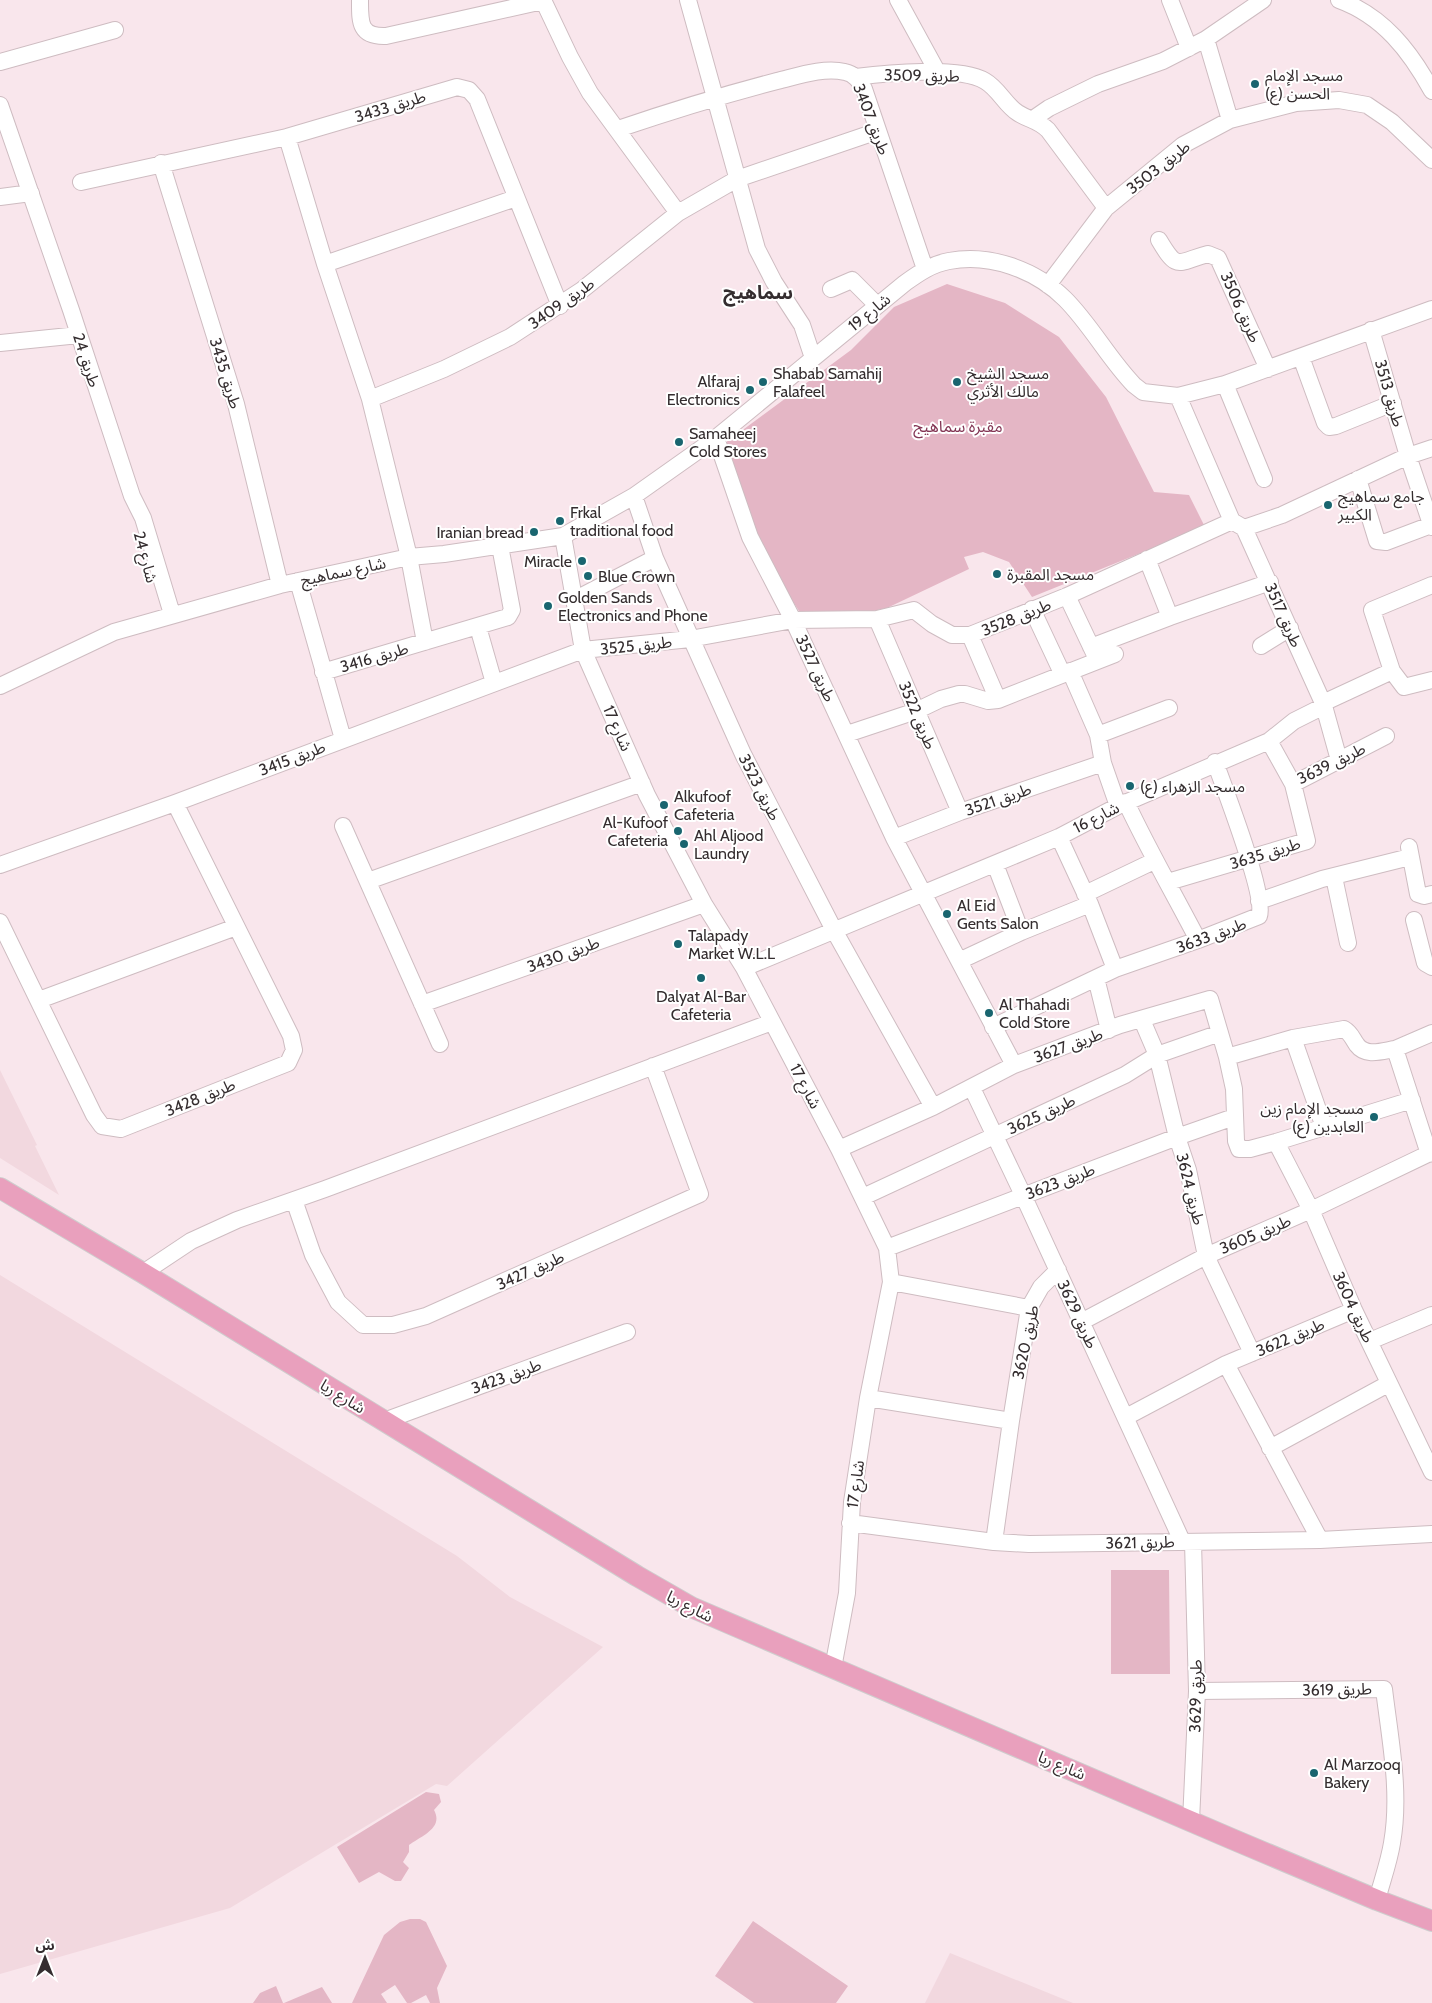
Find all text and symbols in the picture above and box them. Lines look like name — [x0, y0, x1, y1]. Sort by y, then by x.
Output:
street label: طريق 3509 — [884, 65, 960, 87]
place label: مسجد الإمام الحسن (ع) — [1265, 66, 1343, 106]
marker: مسجد الإمام الحسن (ع) — [1249, 78, 1261, 90]
street label: طريق 3407 — [848, 81, 894, 158]
street label: طريق 3433 — [352, 87, 428, 127]
street label: طريق 3503 — [1123, 137, 1195, 199]
street label: طريق 3506 — [1216, 269, 1265, 346]
street label: طريق 3409 — [525, 274, 599, 334]
district label: سماهيج — [723, 281, 793, 307]
street label: شارع 19 — [844, 290, 896, 338]
street label: طريق 24 — [68, 331, 104, 390]
street label: طريق 3435 — [205, 335, 245, 411]
street label: طريق 3513 — [1370, 357, 1408, 429]
place label: Shabab Samahij Falafeel — [773, 364, 882, 401]
place label: مسجد الشيخ مالك الأثري — [967, 364, 1049, 404]
place label: Alfaraj Electronics — [667, 372, 740, 409]
marker: Shabab Samahij Falafeel — [757, 376, 769, 388]
marker: مسجد الشيخ مالك الأثري — [951, 376, 963, 388]
marker: Alfaraj Electronics — [744, 384, 756, 396]
park label: مقبرة سماهيج — [913, 417, 1003, 439]
place label: Samaheej Cold Stores — [689, 424, 767, 461]
marker: Samaheej Cold Stores — [673, 436, 685, 448]
place label: جامع سماهيج الكبير — [1337, 487, 1425, 524]
marker: جامع سماهيج الكبير — [1322, 499, 1334, 511]
place label: Frkal traditional food — [570, 503, 674, 540]
marker: Frkal traditional food — [554, 515, 566, 527]
place label: Iranian bread — [436, 523, 524, 542]
marker: Iranian bread — [528, 526, 540, 538]
street label: شارع 24 — [127, 529, 161, 586]
place label: Miracle — [524, 552, 572, 571]
street label: شارع سماهيج — [299, 553, 388, 593]
marker: Miracle — [576, 555, 588, 567]
place label: مسجد المقبرة — [1007, 565, 1094, 584]
place label: Blue Crown — [598, 567, 675, 586]
marker: مسجد المقبرة — [991, 568, 1003, 580]
marker: Blue Crown — [582, 570, 594, 582]
street label: طريق 3517 — [1260, 580, 1306, 651]
place label: Golden Sands Electronics and Phone — [558, 588, 708, 625]
street label: طريق 3528 — [979, 595, 1054, 641]
marker: Golden Sands Electronics and Phone — [542, 600, 554, 612]
street label: طريق 3525 — [599, 632, 673, 660]
street label: طريق 3527 — [791, 632, 839, 705]
street label: طريق 3416 — [338, 639, 411, 677]
street label: طريق 3522 — [894, 678, 940, 753]
street label: شارع 17 — [596, 702, 636, 755]
street label: طريق 3415 — [256, 737, 329, 781]
street label: طريق 3639 — [1294, 739, 1369, 789]
street label: طريق 3523 — [734, 751, 785, 824]
place label: مسجد الزهراء (ع) — [1140, 777, 1245, 799]
street label: طريق 3521 — [962, 779, 1034, 821]
marker: مسجد الزهراء (ع) — [1124, 780, 1136, 792]
place label: Alkufoof Cafeteria — [674, 787, 735, 824]
street label: شارع 16 — [1070, 798, 1124, 840]
marker: Alkufoof Cafeteria — [658, 799, 670, 811]
place label: Al-Kufoof Cafeteria — [603, 813, 669, 850]
marker: Al-Kufoof Cafeteria — [672, 825, 684, 837]
place label: Ahl Aljood Laundry — [694, 826, 763, 863]
street label: طريق 3635 — [1227, 834, 1303, 874]
marker: Ahl Aljood Laundry — [678, 838, 690, 850]
place label: Al Eid Gents Salon — [957, 896, 1039, 933]
marker: Al Eid Gents Salon — [941, 908, 953, 920]
street label: طريق 3633 — [1174, 914, 1249, 958]
place label: Talapady Market W.L.L — [688, 926, 775, 963]
street label: طريق 3430 — [524, 933, 602, 977]
marker: Talapady Market W.L.L — [672, 938, 684, 950]
marker: Dalyat Al-Bar Cafeteria — [695, 972, 707, 984]
place label: Dalyat Al-Bar Cafeteria — [656, 987, 747, 1024]
place label: Al Thahadi Cold Store — [999, 995, 1070, 1032]
marker: Al Thahadi Cold Store — [983, 1007, 995, 1019]
street label: طريق 3627 — [1031, 1024, 1106, 1068]
street label: شارع 17 — [783, 1061, 825, 1113]
street label: طريق 3428 — [162, 1075, 239, 1121]
street label: طريق 3625 — [1004, 1090, 1079, 1139]
place label: مسجد الإمام زين العابدين (ع) — [1260, 1099, 1364, 1139]
marker: مسجد الإمام زين العابدين (ع) — [1368, 1111, 1380, 1123]
street label: طريق 3624 — [1171, 1151, 1209, 1227]
street label: طريق 3623 — [1023, 1159, 1098, 1204]
street label: طريق 3605 — [1217, 1211, 1294, 1259]
street label: طريق 3427 — [493, 1247, 568, 1295]
street label: طريق 3604 — [1328, 1269, 1378, 1346]
street label: طريق 3629 — [1053, 1277, 1102, 1352]
street label: طريق 3620 — [1008, 1303, 1044, 1381]
street label: طريق 3622 — [1253, 1314, 1328, 1361]
street label: طريق 3423 — [469, 1355, 544, 1399]
street label: شارع ريا — [315, 1375, 369, 1420]
street label: شارع 17 — [843, 1459, 871, 1510]
street label: طريق 3621 — [1105, 1532, 1175, 1554]
street label: شارع ريا — [662, 1587, 716, 1629]
street label: طريق 3629 — [1185, 1659, 1207, 1733]
street label: طريق 3619 — [1302, 1679, 1372, 1701]
street label: شارع ريا — [1034, 1747, 1088, 1787]
place label: Al Marzooq Bakery — [1324, 1755, 1401, 1792]
marker: Al Marzooq Bakery — [1308, 1767, 1320, 1779]
north arrow — [20, 1933, 70, 1983]
text: ش — [35, 1936, 55, 1954]

